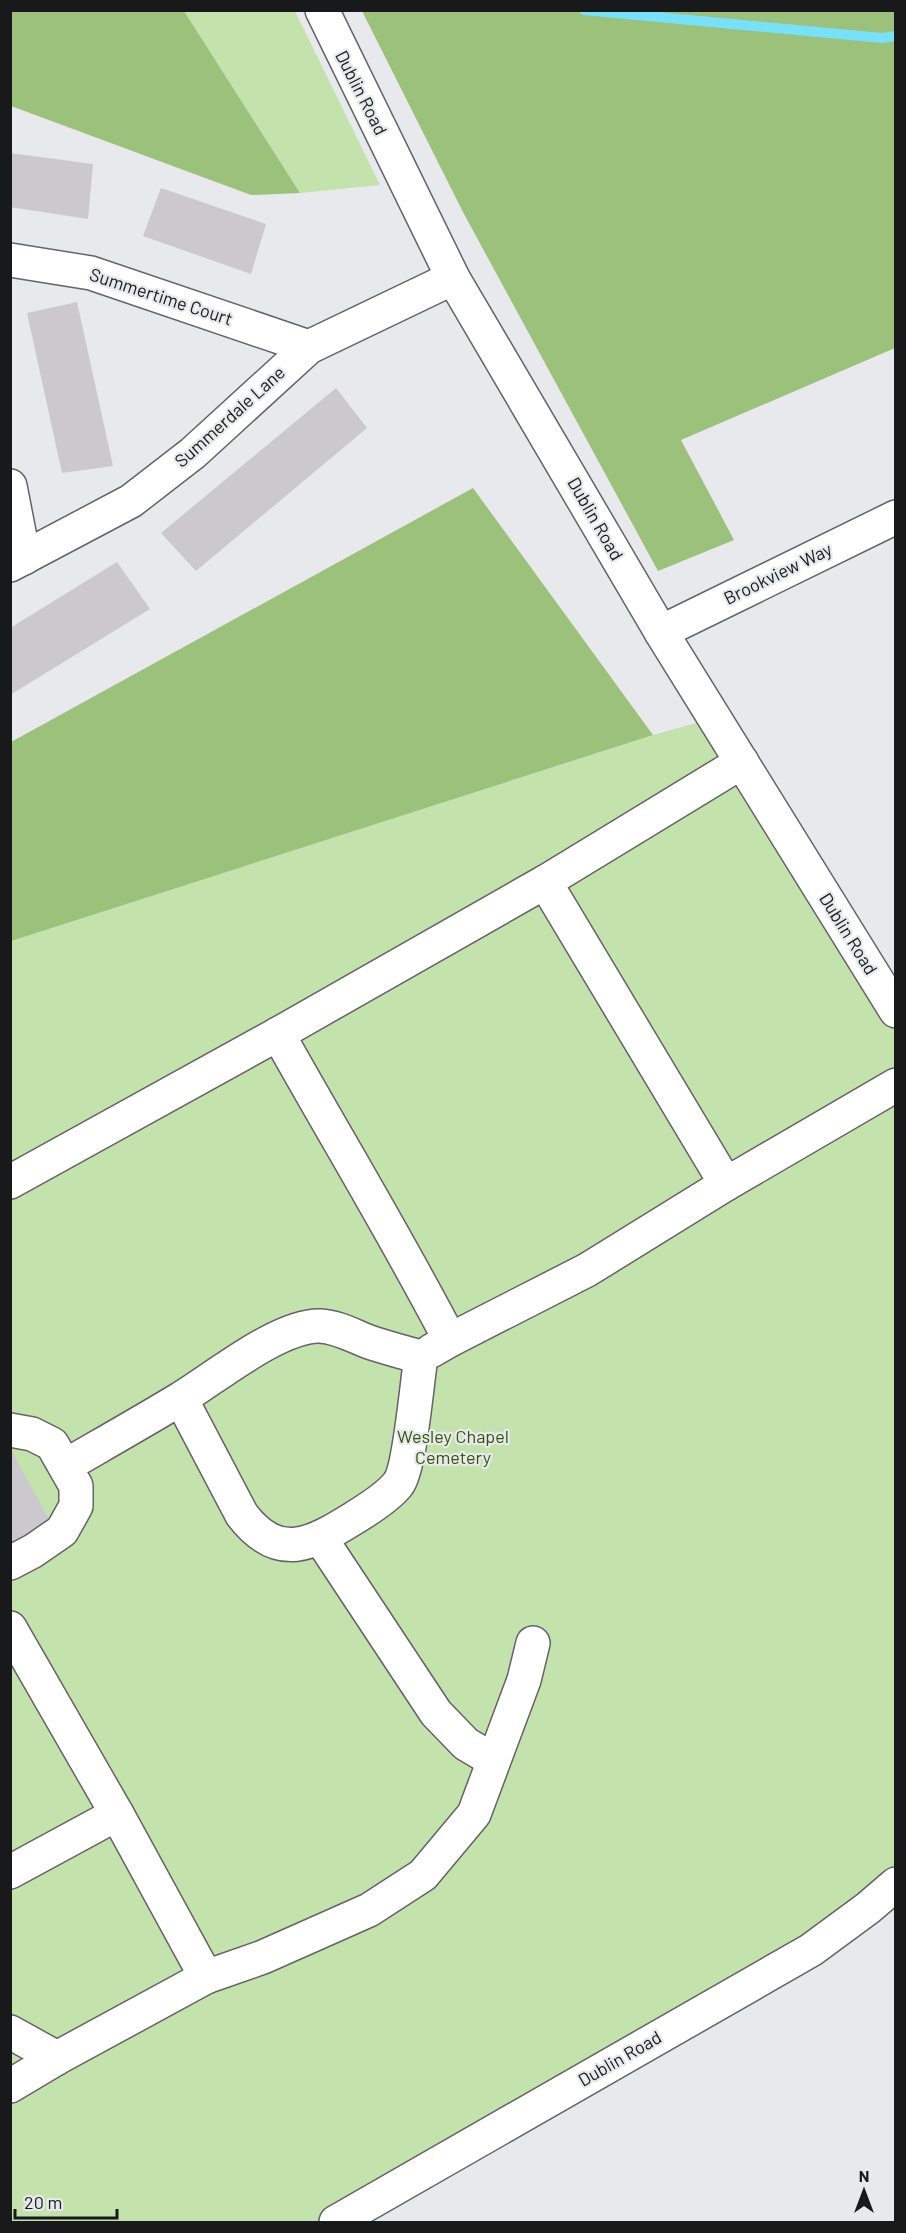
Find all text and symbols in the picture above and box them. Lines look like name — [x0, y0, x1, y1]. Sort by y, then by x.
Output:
street label: Dublin Road — [331, 46, 393, 139]
street label: Summertime Court — [87, 263, 236, 330]
street label: Summerdale Lane — [170, 361, 289, 472]
street label: Dublin Road — [563, 473, 628, 564]
street label: Brookview Way — [720, 537, 835, 609]
street label: Dublin Road — [815, 889, 883, 978]
park label: Wesley Chapel Cemetery — [397, 1425, 509, 1468]
street label: Dublin Road — [574, 2026, 665, 2091]
north arrow — [834, 2161, 894, 2221]
text: N — [859, 2166, 869, 2185]
scale bar — [15, 2182, 117, 2220]
text: 20 m — [24, 2191, 62, 2213]

